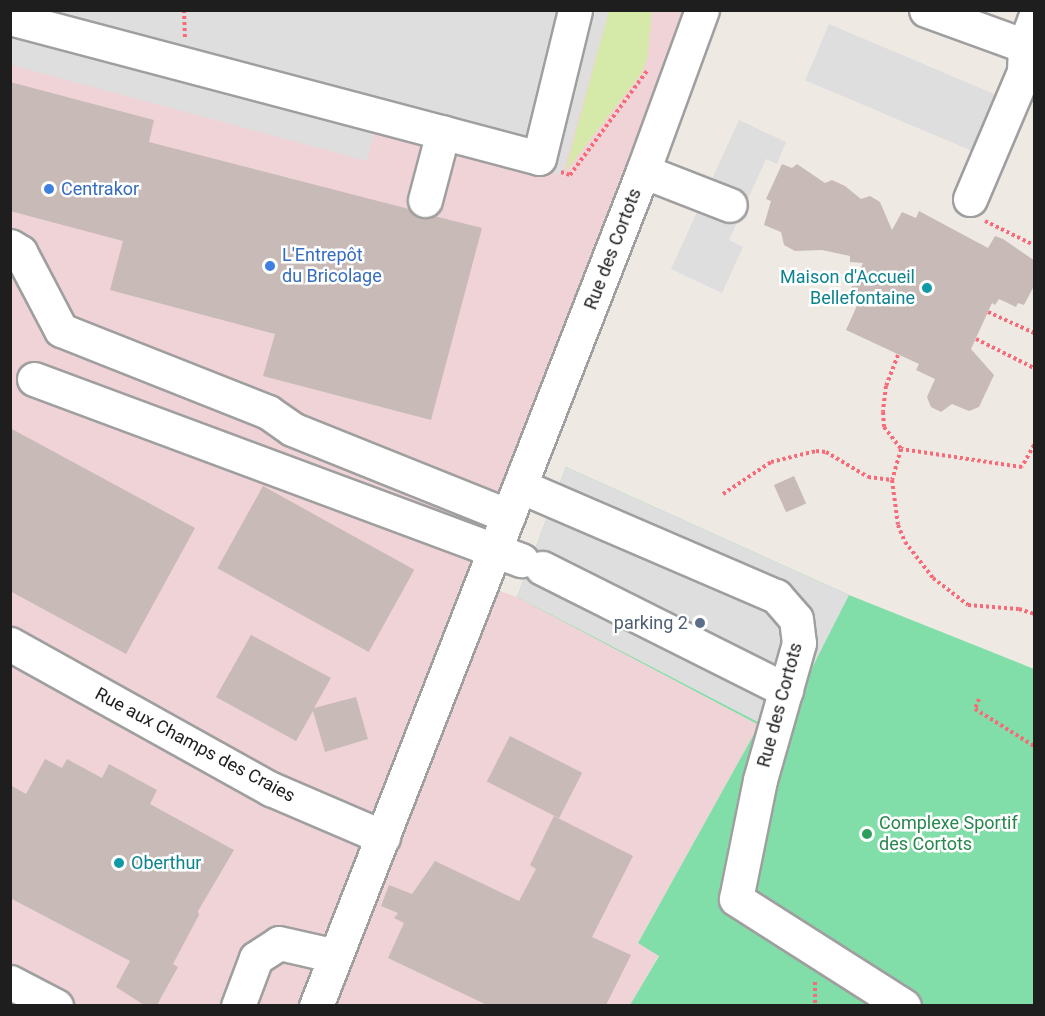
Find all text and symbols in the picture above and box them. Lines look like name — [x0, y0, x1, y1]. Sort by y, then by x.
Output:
place label: Centrakor — [61, 178, 139, 200]
marker: Centrakor — [42, 182, 56, 196]
street label: Rue des Cortots — [580, 185, 646, 313]
place label: L'Entrepôt du Bricolage — [282, 245, 382, 288]
marker: L'Entrepôt du Bricolage — [263, 259, 277, 273]
place label: Maison d'Accueil Bellefontaine — [780, 267, 915, 310]
marker: Maison d'Accueil Bellefontaine — [920, 281, 934, 295]
place label: parking 2 — [614, 612, 688, 634]
marker: parking 2 — [693, 616, 707, 630]
street label: Rue des Cortots — [753, 640, 807, 770]
street label: Rue aux Champs des Craies — [91, 683, 299, 807]
place label: Complexe Sportif des Cortots — [879, 813, 1018, 856]
marker: Complexe Sportif des Cortots — [860, 827, 874, 841]
place label: Oberthur — [131, 852, 201, 874]
marker: Oberthur — [112, 856, 126, 870]

